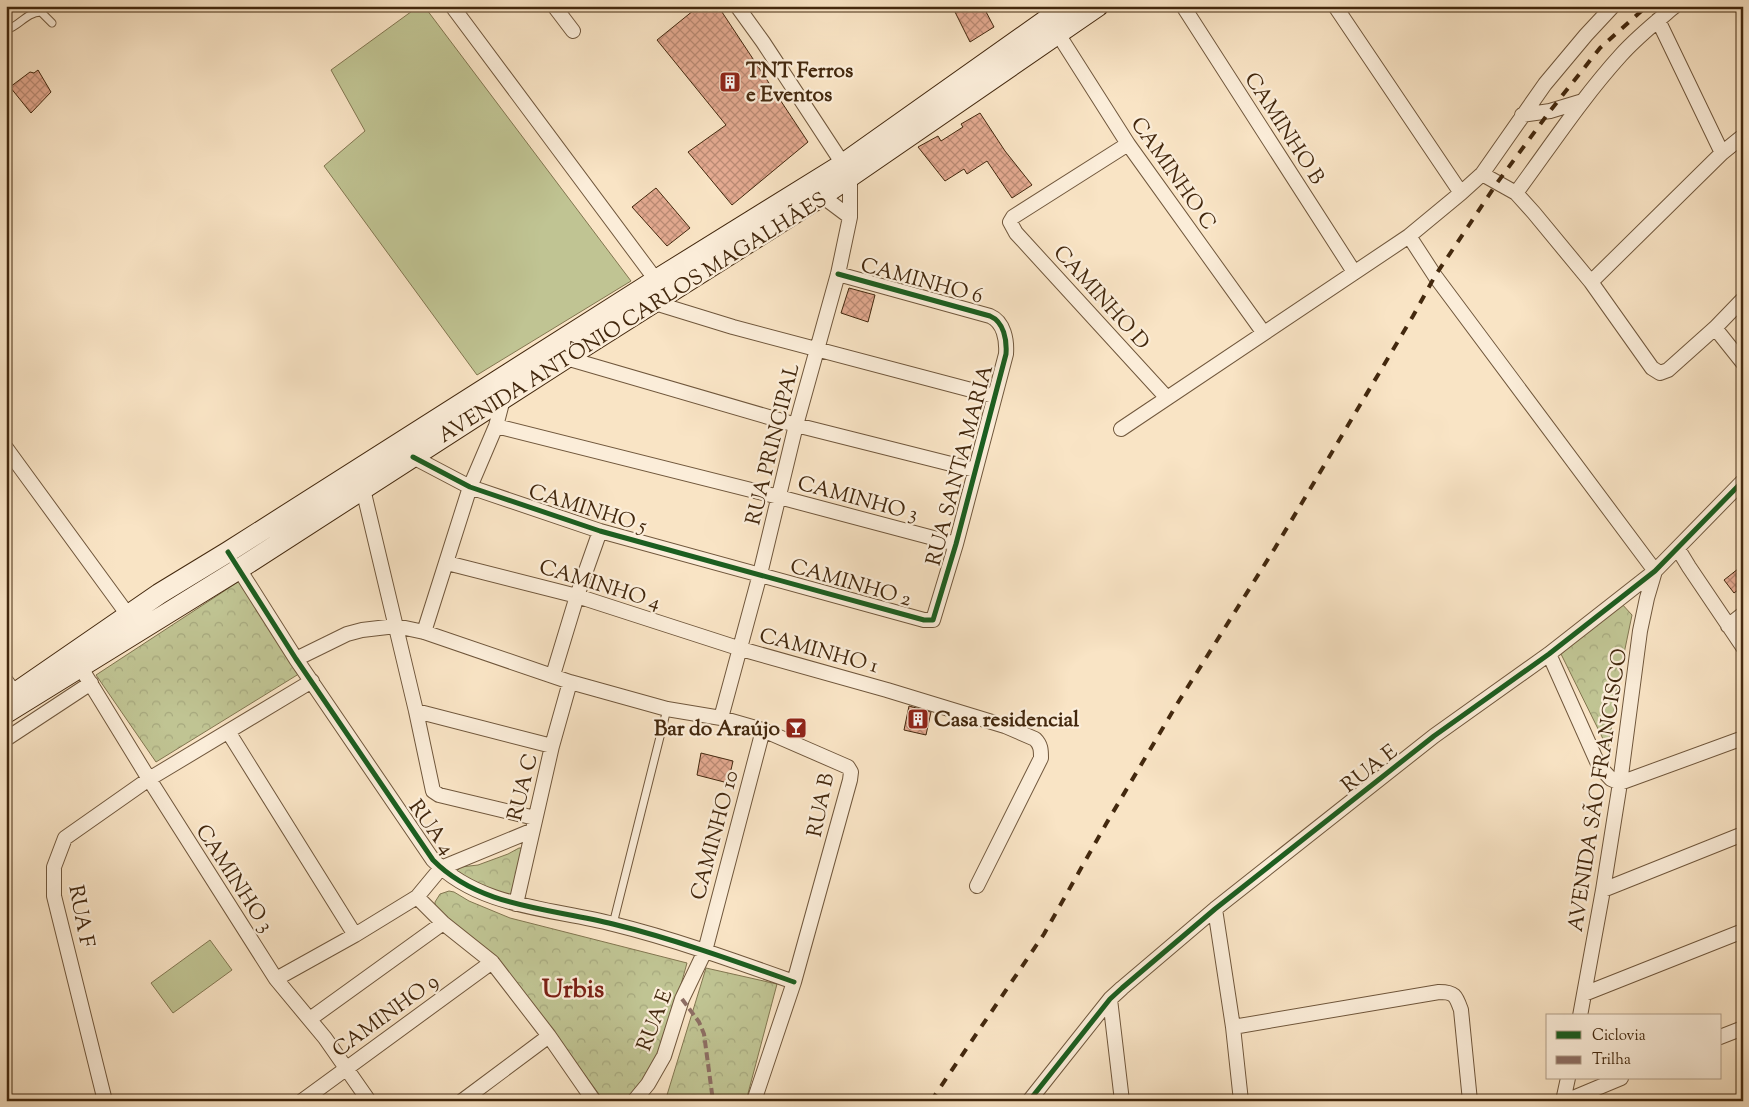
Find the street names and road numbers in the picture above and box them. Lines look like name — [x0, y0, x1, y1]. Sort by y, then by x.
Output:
street label: CAMINHO B — [1236, 67, 1331, 191]
street label: CAMINHO C — [1122, 111, 1222, 237]
street label: AVENIDA ANTÔNIO CARLOS MAGALHÃES — [433, 186, 833, 452]
street label: CAMINHO D — [1045, 239, 1156, 357]
street label: CAMINHO 6 — [857, 251, 986, 313]
street label: RUA PRINCIPAL — [739, 360, 809, 528]
street label: RUA SANTA MARIA — [920, 362, 1002, 569]
street label: CAMINHO 3 — [794, 469, 921, 530]
street label: CAMINHO 5 — [525, 478, 650, 542]
street label: CAMINHO 2 — [786, 552, 915, 616]
street label: CAMINHO 4 — [535, 553, 664, 619]
street label: CAMINHO 1 — [756, 622, 881, 682]
street label: AVENIDA SÃO FRANCISCO — [1562, 646, 1636, 934]
street label: RUA E — [1336, 738, 1405, 801]
street label: RUA C — [501, 751, 547, 824]
street label: CAMINHO 10 — [684, 767, 748, 904]
street label: RUA B — [801, 771, 843, 840]
street label: RUA 4 — [400, 794, 461, 862]
street label: CAMINHO 3 — [187, 819, 280, 939]
street label: RUA F — [59, 883, 101, 950]
street label: CAMINHO 9 — [327, 968, 446, 1066]
street label: RUA E — [630, 985, 681, 1056]

